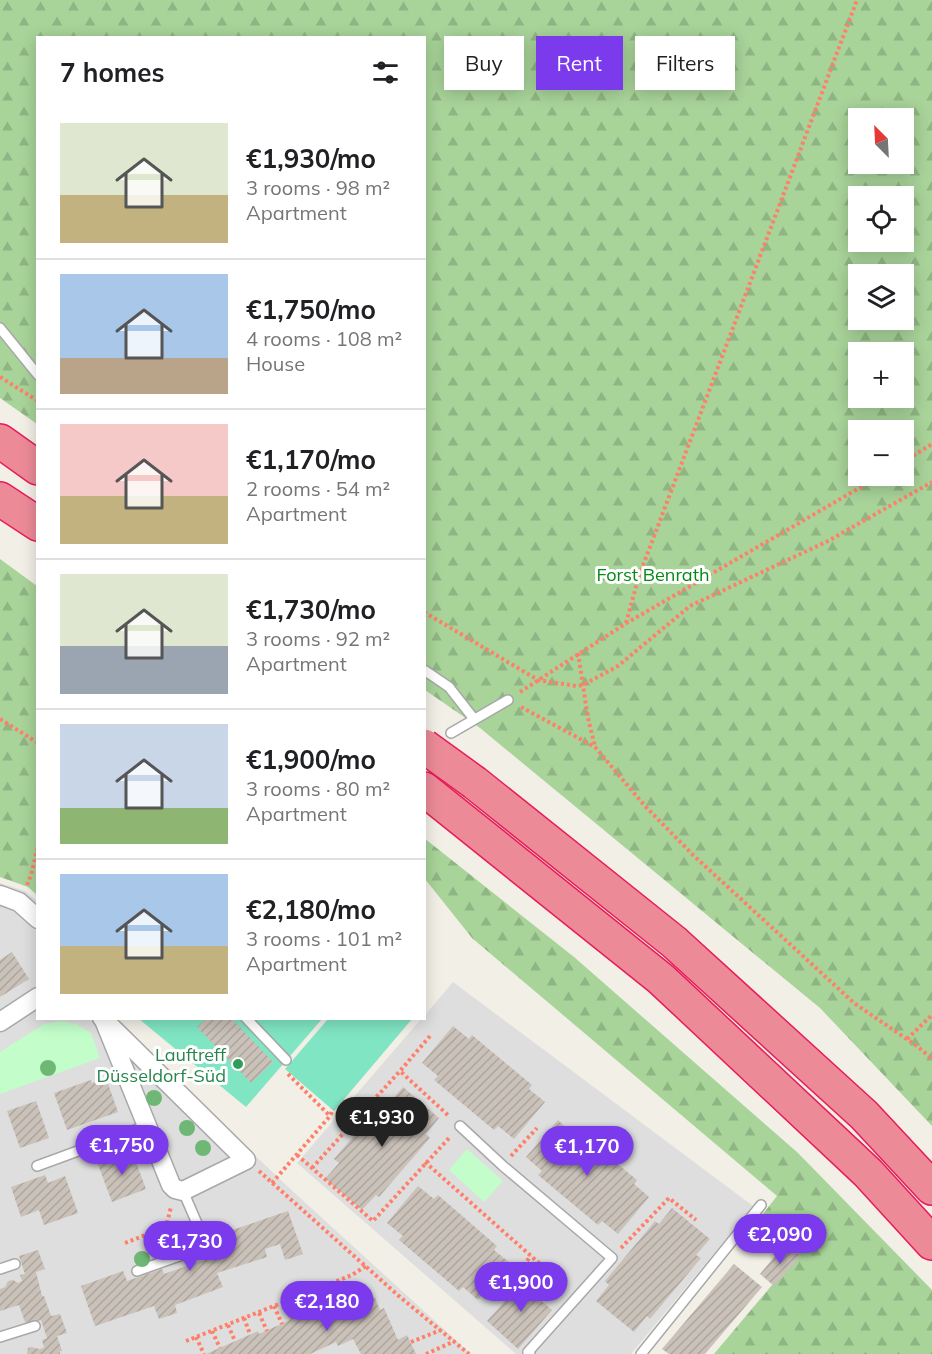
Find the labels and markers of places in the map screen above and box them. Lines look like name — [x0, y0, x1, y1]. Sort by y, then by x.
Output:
place label: Lauftreff Düsseldorf-Süd — [96, 1043, 227, 1087]
marker: Lauftreff Düsseldorf-Süd — [231, 1057, 245, 1071]
pin: €1,930 — [333, 1097, 431, 1148]
pin: €1,750 — [73, 1125, 171, 1176]
pin: €1,170 — [538, 1126, 636, 1177]
pin: €2,090 — [731, 1214, 829, 1265]
pin: €1,730 — [141, 1221, 239, 1272]
pin: €1,900 — [472, 1262, 570, 1313]
pin: €2,180 — [278, 1281, 376, 1332]

